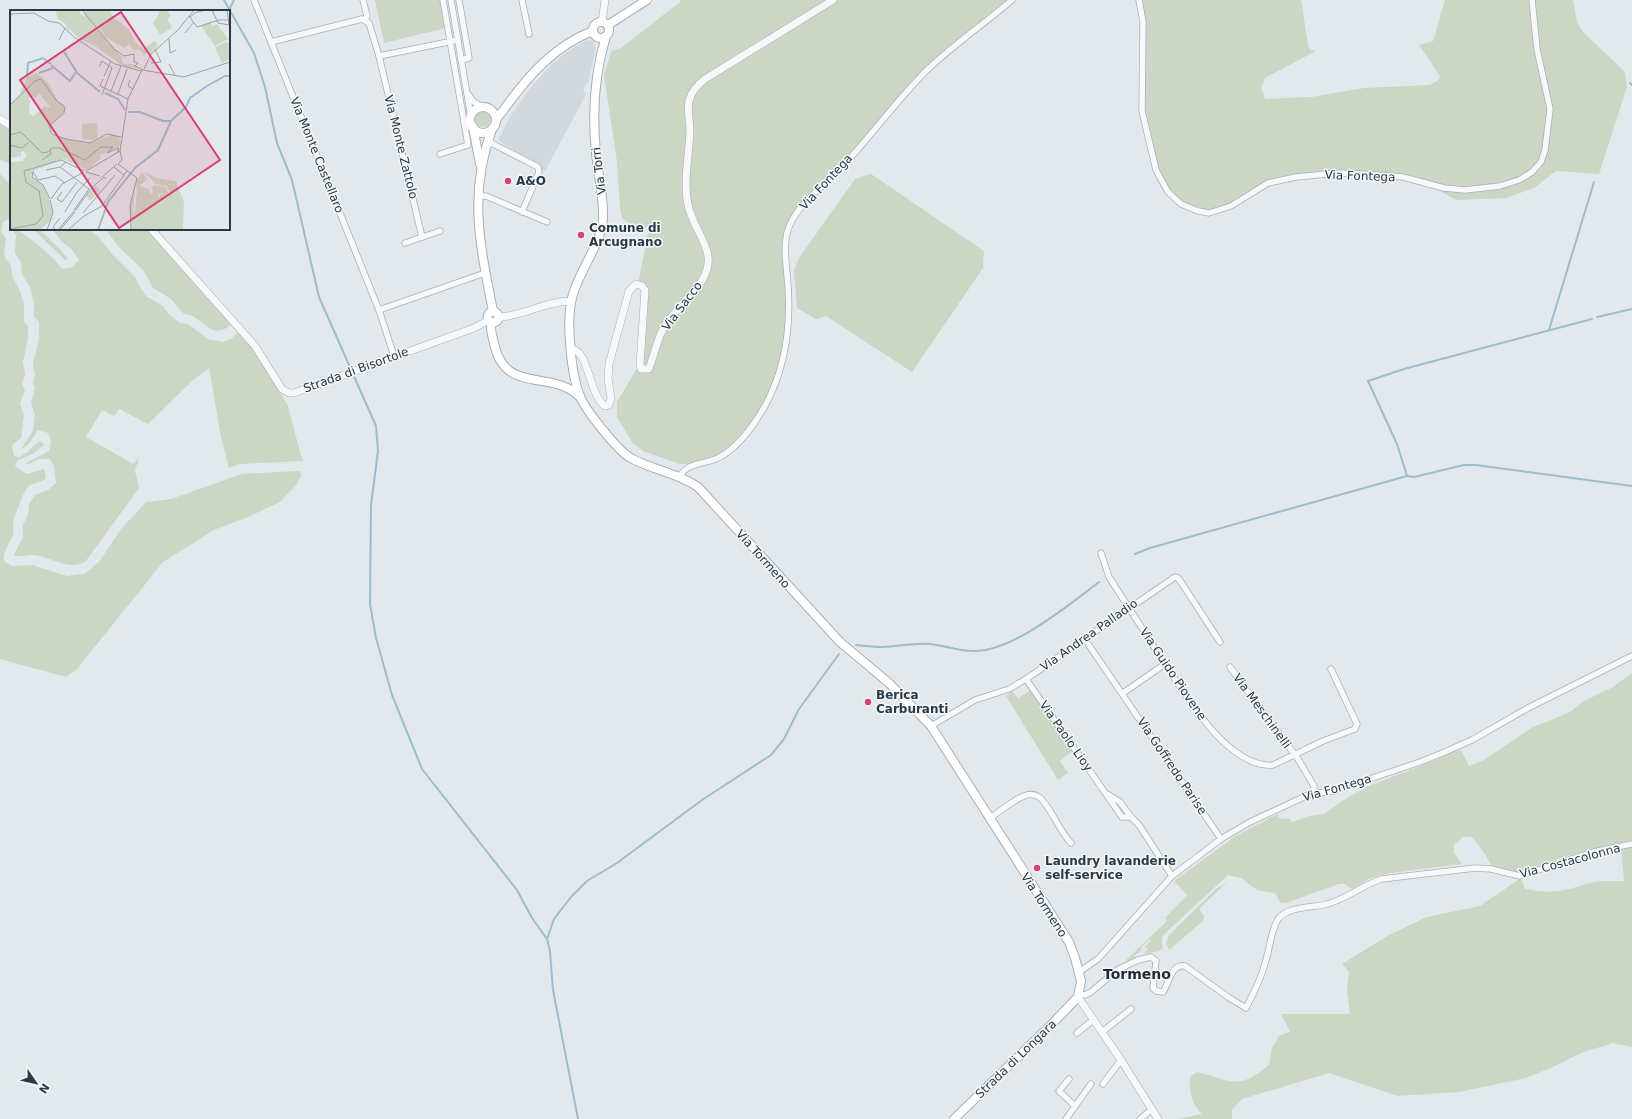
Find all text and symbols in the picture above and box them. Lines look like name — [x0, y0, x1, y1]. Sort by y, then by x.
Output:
inset map — [10, 10, 230, 230]
street label: Via Monte Zattolo — [381, 94, 421, 200]
street label: Via Monte Castellaro — [287, 95, 347, 215]
street label: Via Torri — [589, 146, 609, 196]
street label: Via Fontega — [797, 151, 855, 213]
street label: Via Fontega — [1324, 168, 1396, 184]
place label: A&O — [516, 174, 546, 188]
marker: A&O — [503, 176, 513, 186]
place label: Comune di Arcugnano — [589, 221, 662, 249]
marker: Comune di Arcugnano — [576, 230, 586, 240]
street label: Via Sacco — [659, 279, 705, 333]
street label: Strada di Bisortole — [301, 344, 411, 396]
street label: Via Tormeno — [733, 527, 793, 591]
street label: Via Andrea Palladio — [1038, 596, 1140, 674]
street label: Via Guido Piovene — [1137, 625, 1209, 723]
street label: Via Meschinelli — [1230, 671, 1294, 751]
place label: Berica Carburanti — [876, 688, 948, 716]
marker: Berica Carburanti — [863, 697, 873, 707]
street label: Via Paolo Lioy — [1037, 698, 1095, 774]
street label: Via Goffredo Parise — [1134, 715, 1210, 817]
street label: Via Fontega — [1301, 771, 1373, 805]
street label: Via Costacolonna — [1518, 841, 1622, 881]
place label: Laundry lavanderie self-service — [1045, 854, 1176, 882]
marker: Laundry lavanderie self-service — [1032, 863, 1042, 873]
street label: Via Tormeno — [1018, 870, 1070, 940]
district label: Tormeno — [1103, 966, 1171, 982]
street label: Strada di Longara — [973, 1017, 1059, 1101]
north arrow — [16, 1063, 56, 1103]
text: N — [36, 1081, 52, 1096]

